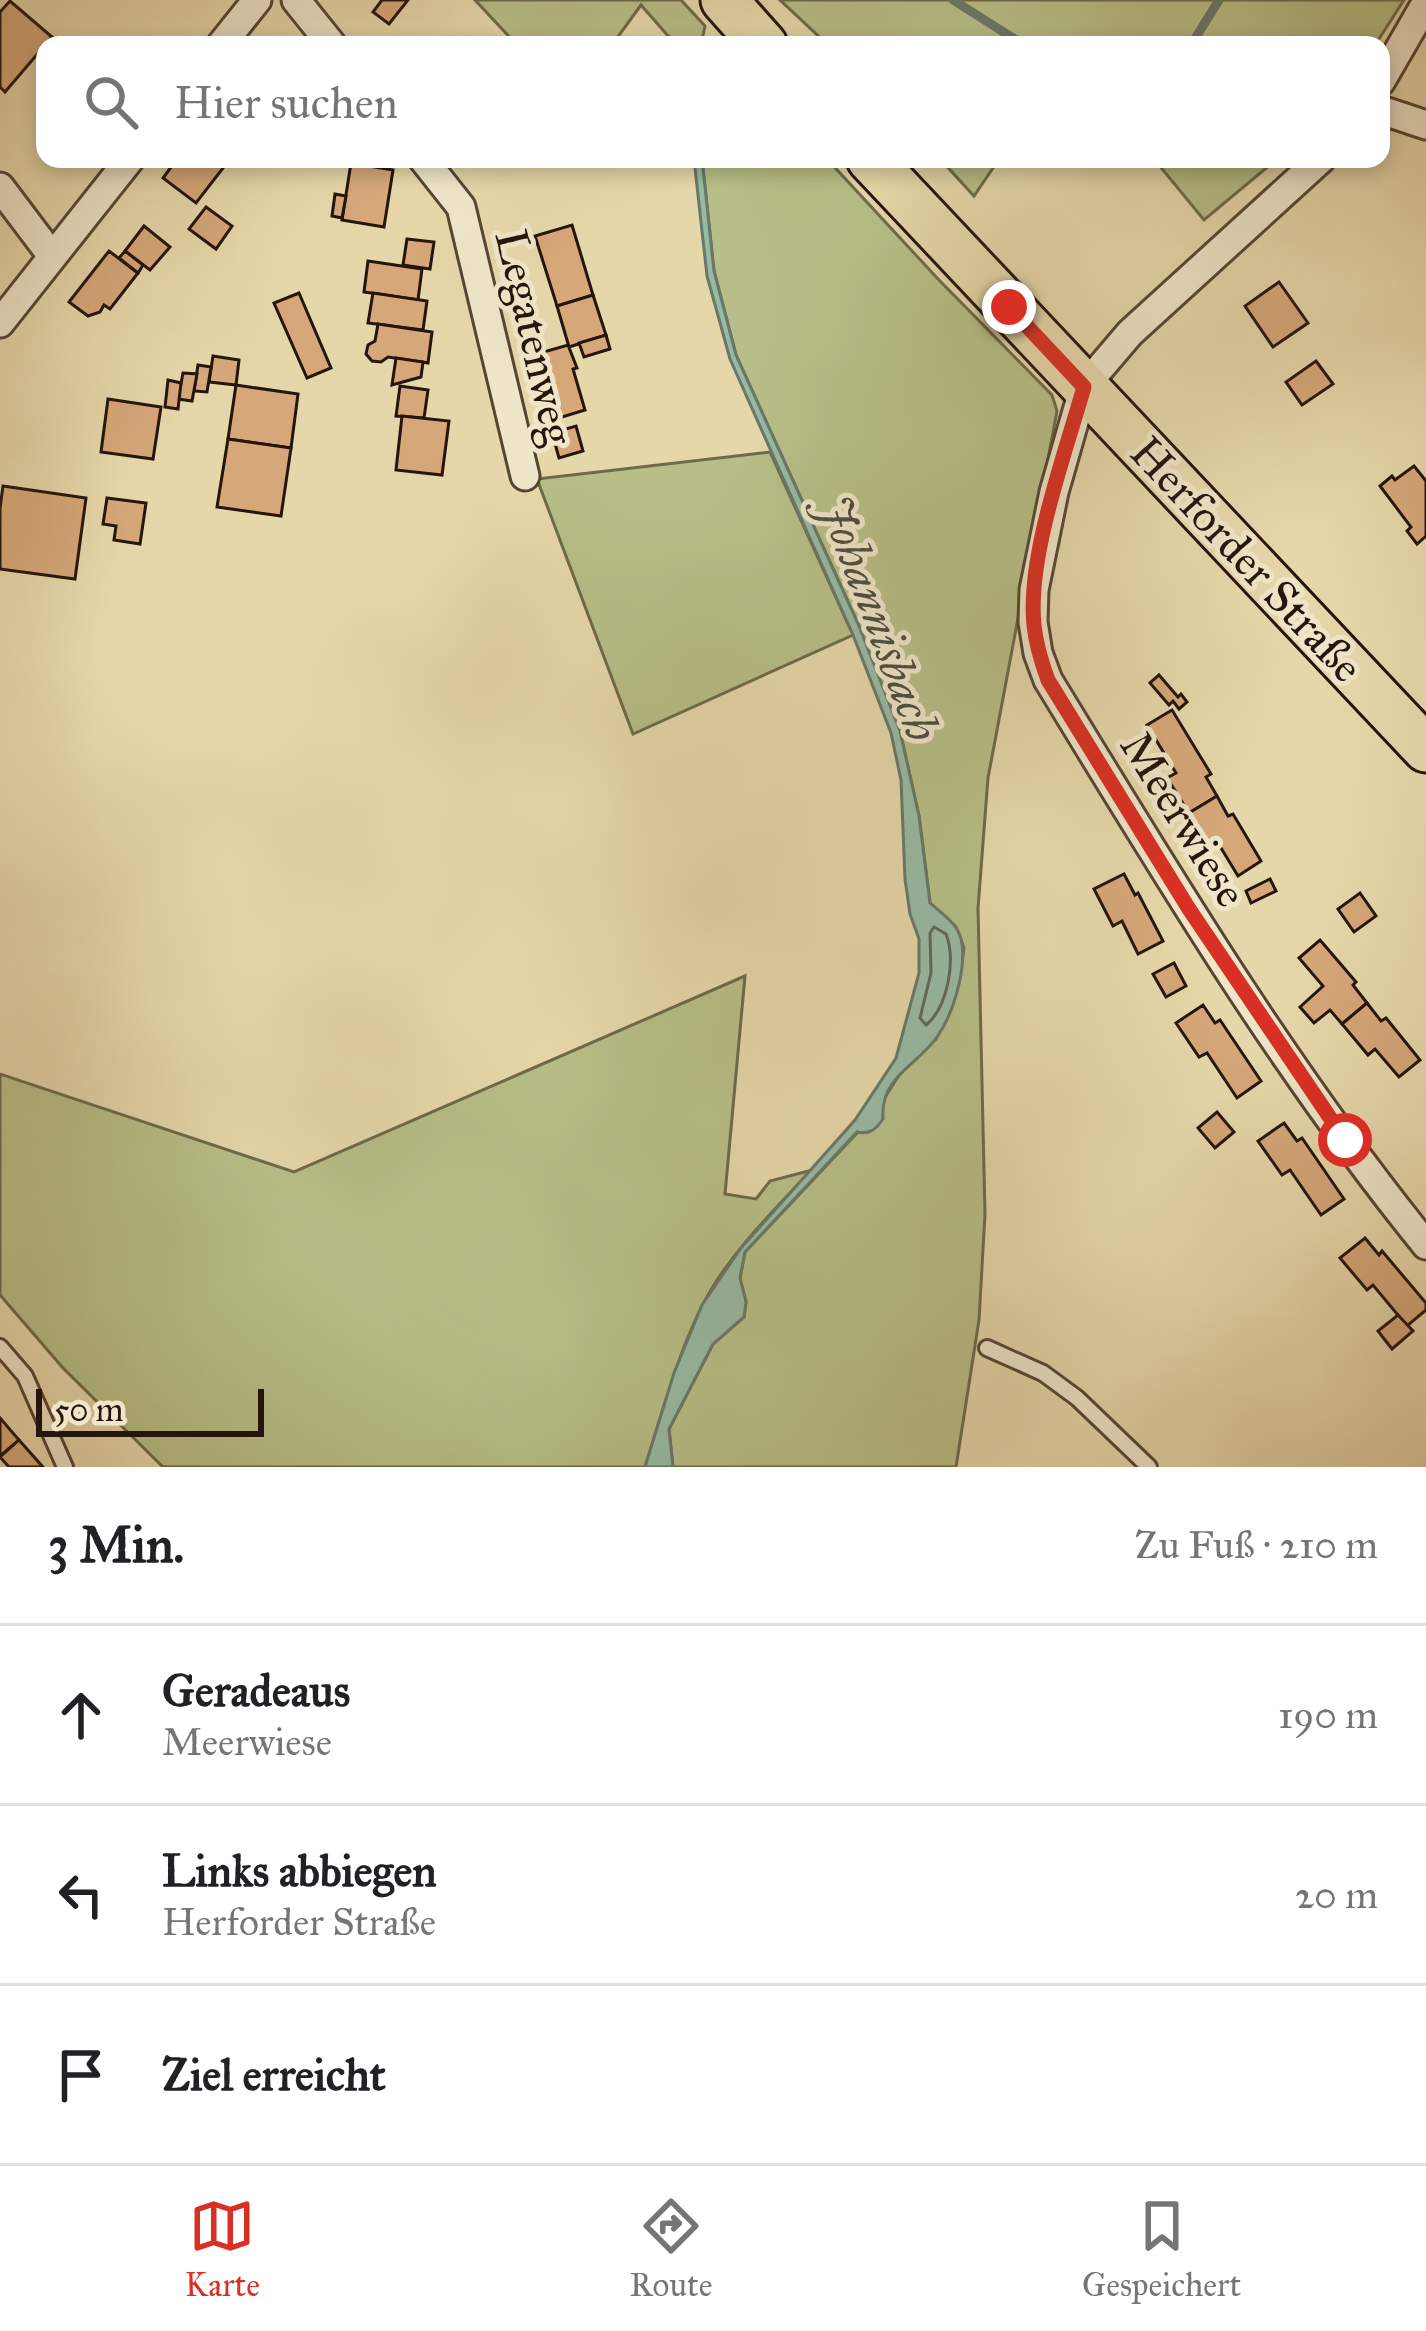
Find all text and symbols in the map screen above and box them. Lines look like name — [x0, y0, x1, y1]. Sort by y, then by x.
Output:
search box — [36, 36, 1390, 168]
icon: search — [78, 69, 144, 135]
text: Hier suchen — [174, 75, 398, 130]
street label: Legatenweg — [484, 224, 587, 451]
route end — [982, 280, 1036, 334]
street label: Herforder Straße — [1119, 425, 1375, 693]
water label: Johannisbach — [803, 484, 953, 750]
street label: Meerwiese — [1109, 721, 1259, 917]
route start — [1318, 1113, 1372, 1167]
scale bar — [36, 1383, 264, 1436]
text: 50 m — [54, 1390, 123, 1430]
text: 3 Min. — [48, 1514, 184, 1576]
text: Zu Fuß · 210 m — [1135, 1521, 1378, 1569]
text: Geradeaus — [162, 1663, 350, 1718]
icon: ahead — [48, 1682, 114, 1748]
text: 190 m — [1278, 1691, 1378, 1739]
text: Meerwiese — [162, 1718, 332, 1766]
text: Links abbiegen — [162, 1843, 437, 1898]
icon: left — [48, 1862, 114, 1928]
text: 20 m — [1295, 1871, 1378, 1919]
text: Herforder Straße — [162, 1898, 436, 1946]
icon: arrive — [48, 2042, 114, 2108]
text: Ziel erreicht — [162, 2047, 386, 2102]
tab: Karte — [185, 2193, 260, 2305]
tab: Route — [630, 2193, 712, 2305]
tab: Gespeichert — [1082, 2193, 1241, 2305]

